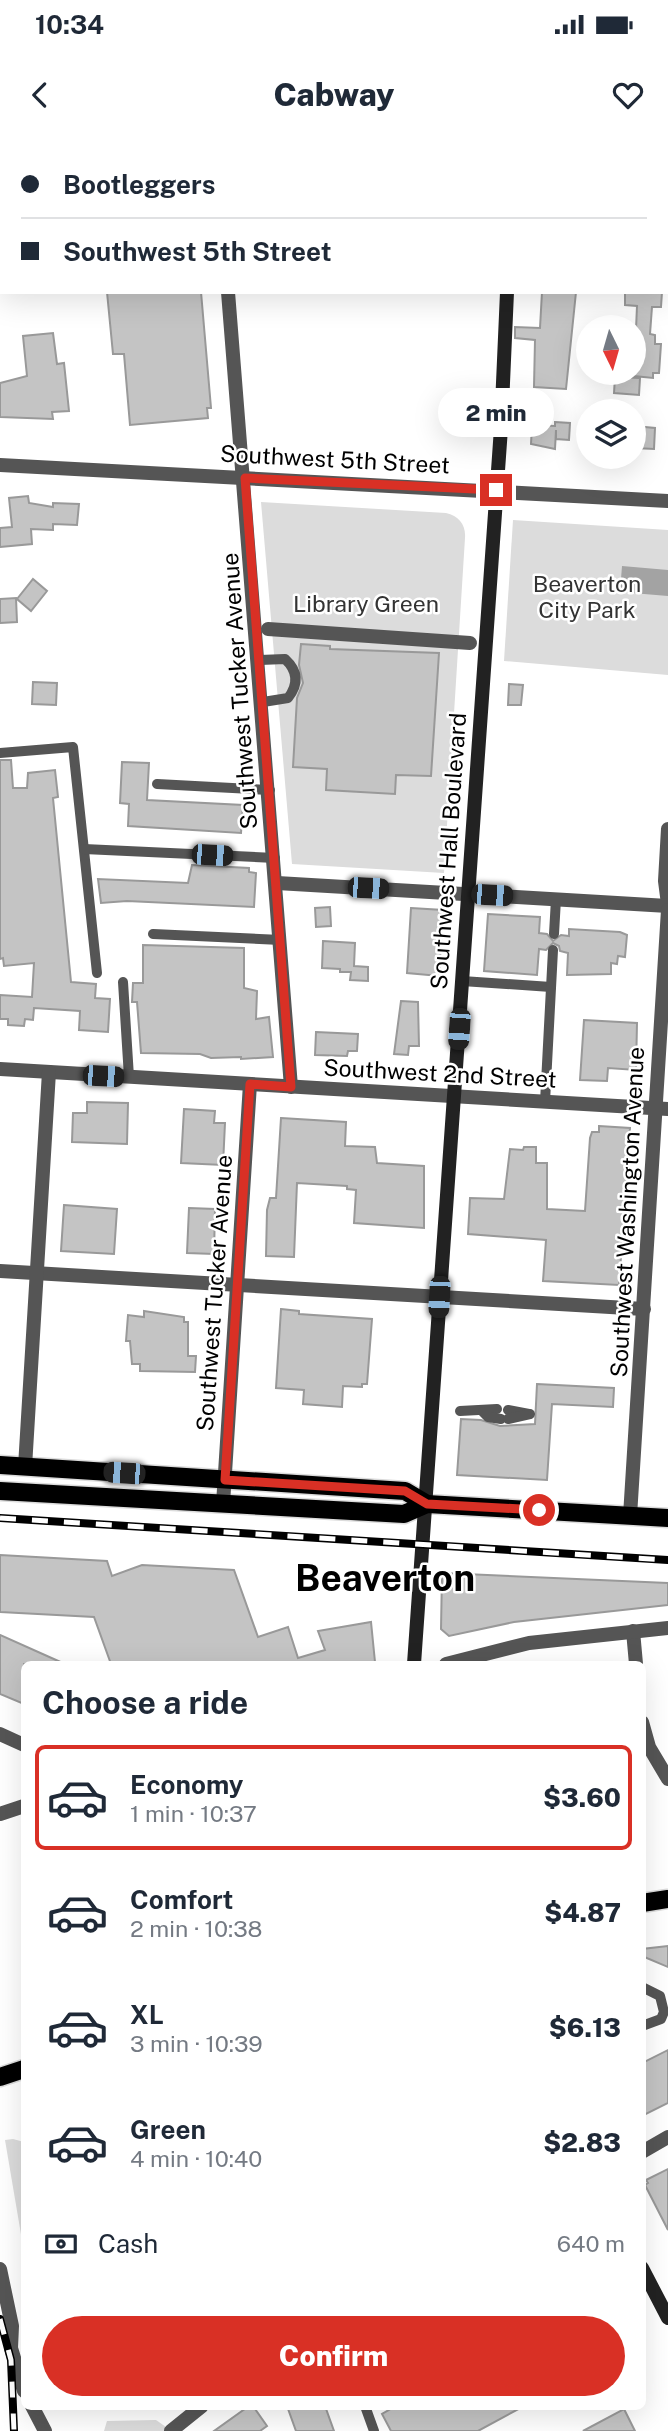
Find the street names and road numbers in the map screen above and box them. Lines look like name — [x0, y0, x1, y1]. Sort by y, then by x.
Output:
street label: Southwest 5th Street — [220, 440, 450, 478]
street label: Southwest Tucker Avenue — [216, 552, 262, 830]
street label: Southwest Hall Boulevard — [425, 712, 471, 990]
street label: Southwest Washington Avenue — [605, 1046, 649, 1378]
street label: Southwest 2nd Street — [323, 1053, 557, 1093]
street label: Southwest Tucker Avenue — [191, 1154, 237, 1432]

